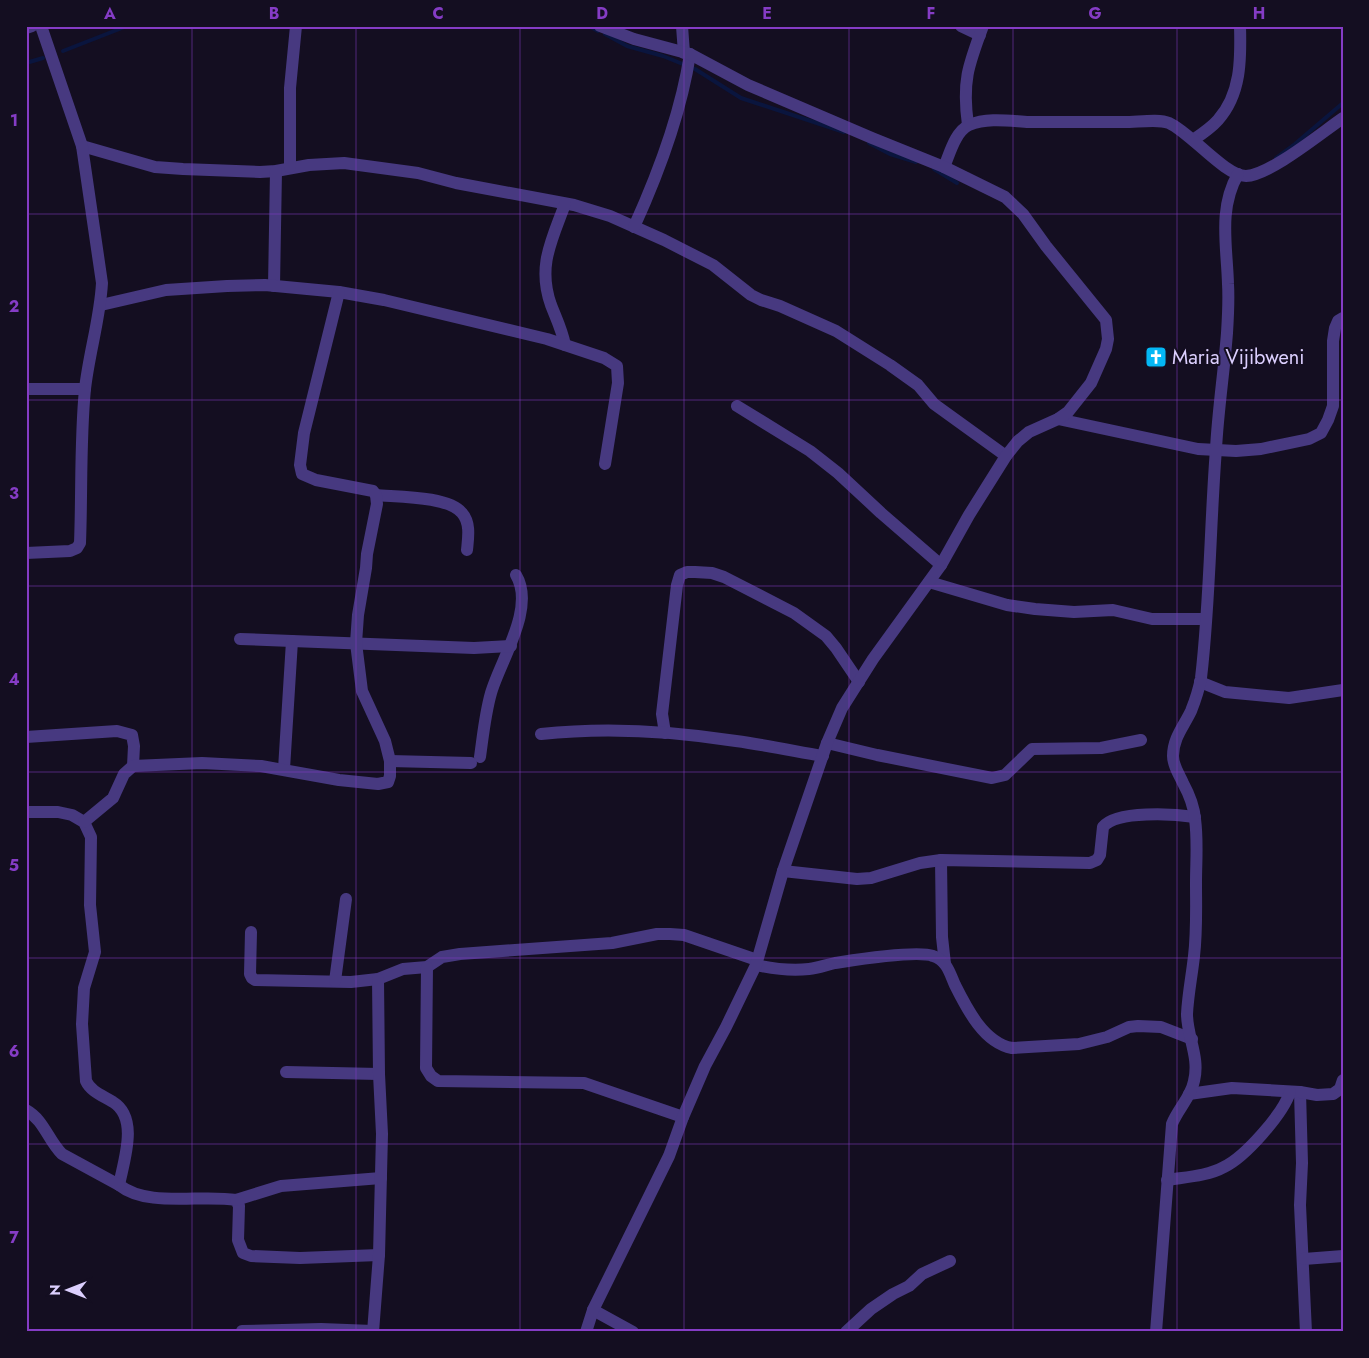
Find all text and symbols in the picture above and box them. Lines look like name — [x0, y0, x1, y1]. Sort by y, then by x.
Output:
text: A — [103, 2, 116, 25]
text: B — [269, 2, 279, 25]
text: C — [432, 2, 444, 25]
text: D — [596, 2, 608, 25]
text: E — [762, 2, 772, 25]
text: F — [927, 2, 935, 25]
text: G — [1088, 2, 1102, 25]
text: H — [1253, 2, 1265, 25]
text: 1 — [10, 109, 18, 132]
text: 2 — [9, 295, 19, 318]
place label: Maria Vijibweni — [1172, 343, 1305, 372]
church icon: Maria Vijibweni — [1144, 345, 1168, 369]
text: 3 — [9, 482, 19, 505]
text: 4 — [8, 668, 20, 691]
text: 5 — [9, 854, 19, 877]
text: 6 — [9, 1040, 19, 1063]
text: 7 — [9, 1226, 19, 1249]
north arrow — [42, 1266, 92, 1316]
text: N — [45, 1284, 65, 1296]

